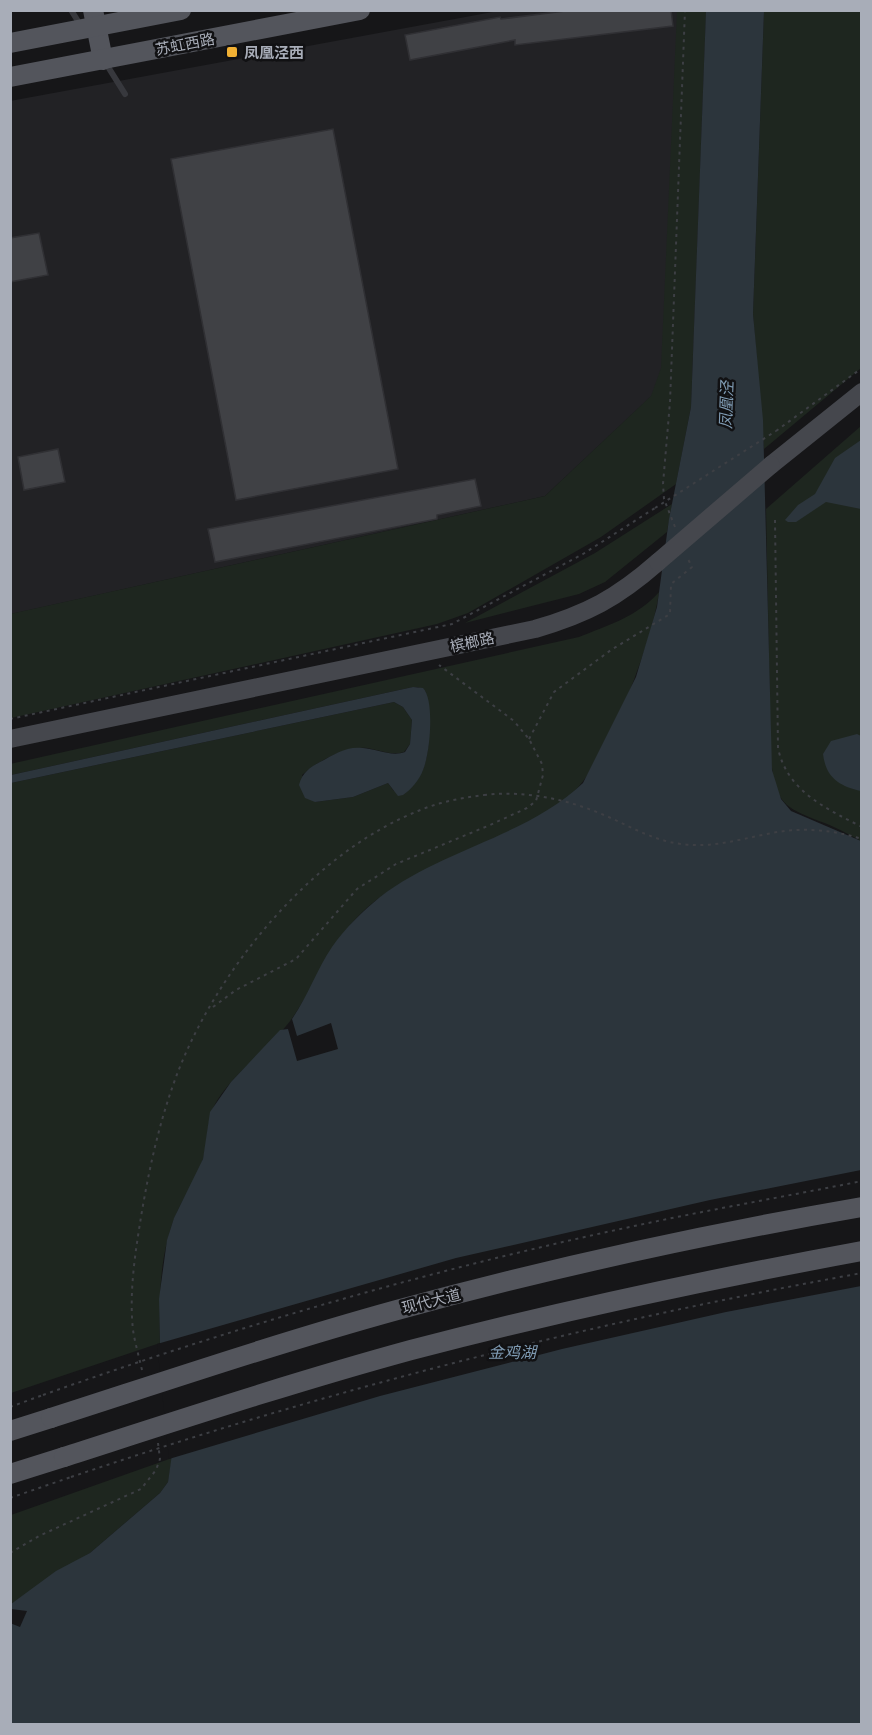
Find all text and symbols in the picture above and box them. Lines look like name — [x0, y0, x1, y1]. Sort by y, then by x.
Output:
street label: 苏虹西路 — [154, 29, 216, 59]
place label: 凤凰泾西 — [244, 43, 304, 62]
marker: 凤凰泾西 — [225, 45, 239, 59]
water label: 凤凰泾 — [715, 379, 737, 429]
street label: 槟榔路 — [448, 628, 496, 656]
street label: 现代大道 — [400, 1285, 462, 1317]
water label: 金鸡湖 — [488, 1342, 539, 1362]

